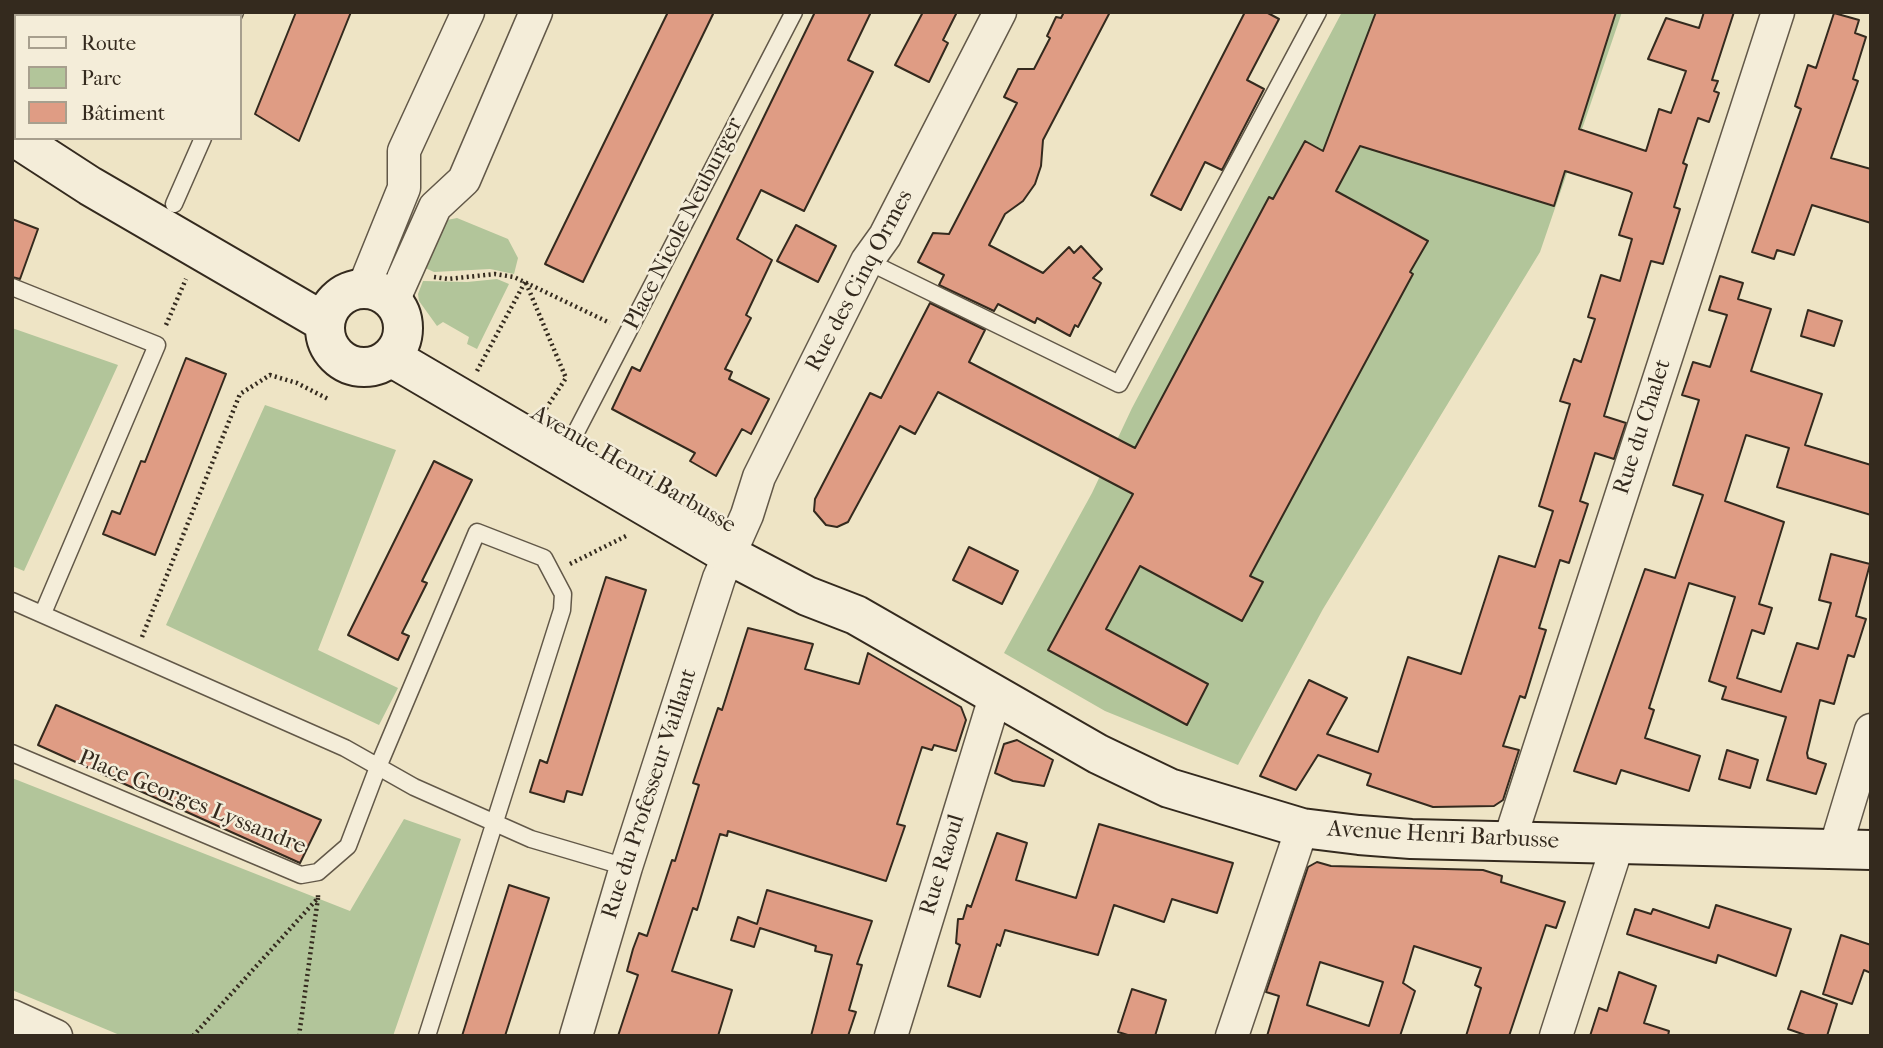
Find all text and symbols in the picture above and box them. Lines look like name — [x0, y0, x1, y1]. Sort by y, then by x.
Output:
legend — [14, 14, 242, 140]
text: Route — [81, 31, 136, 55]
text: Parc — [81, 66, 121, 90]
text: Bâtiment — [81, 101, 165, 125]
street label: Place Nicole Neuburger — [618, 113, 750, 335]
street label: Rue des Cinq Ormes — [800, 185, 920, 377]
street label: Rue du Chalet — [1608, 356, 1678, 498]
street label: Avenue Henri Barbusse — [526, 400, 740, 540]
street label: Rue du Professeur Vaillant — [597, 665, 703, 923]
street label: Place Georges Lyssandre — [74, 745, 310, 861]
street label: Rue Raoul — [915, 811, 971, 919]
street label: Avenue Henri Barbusse — [1326, 816, 1560, 856]

